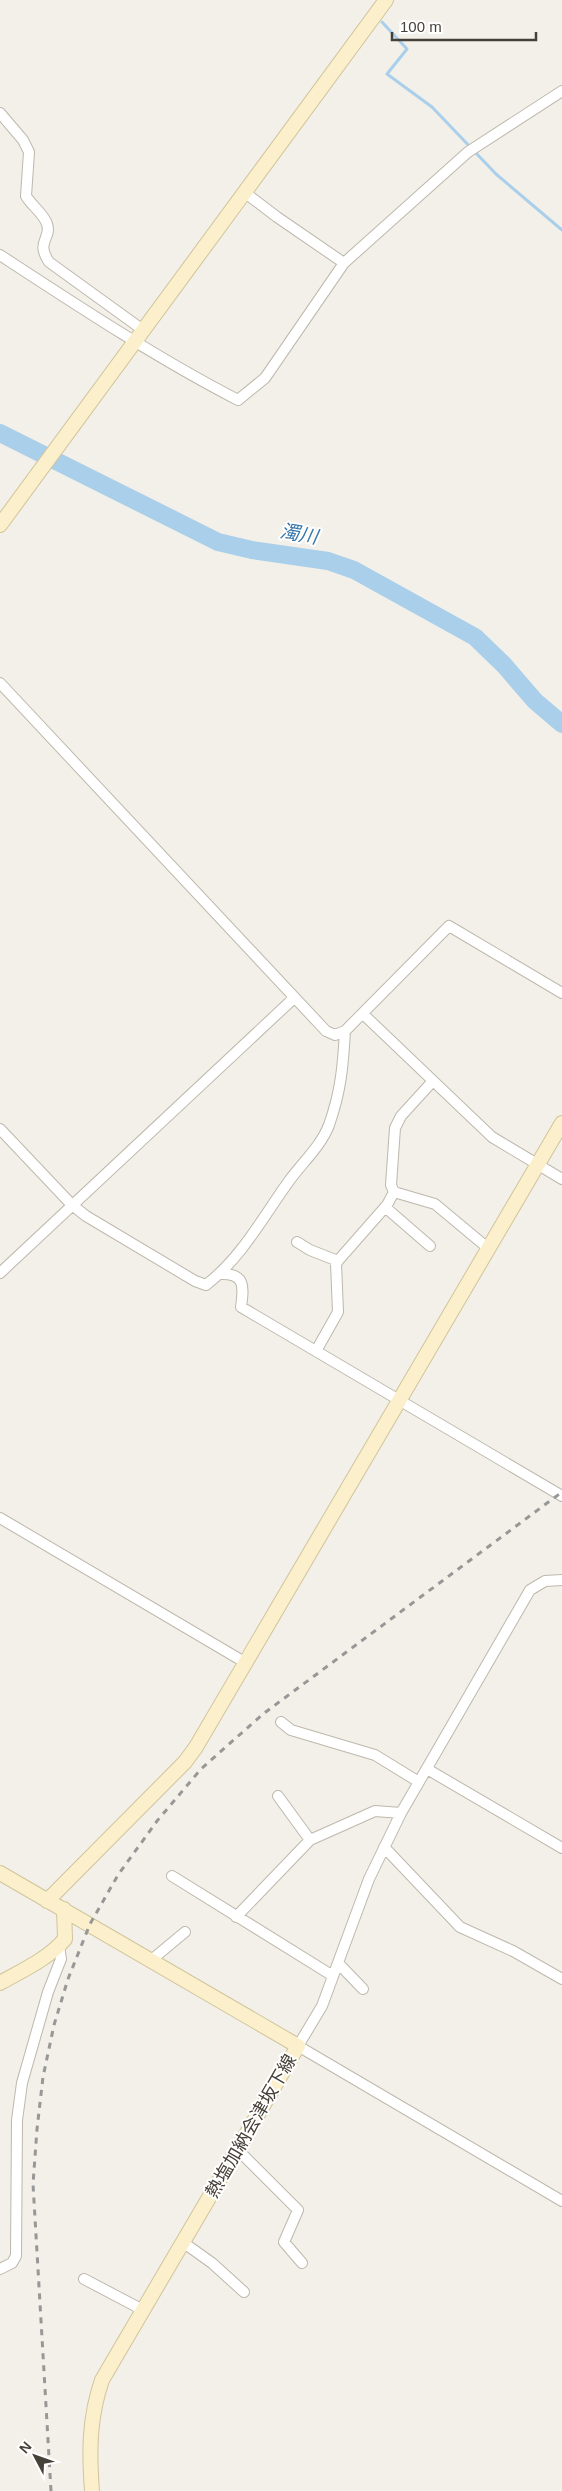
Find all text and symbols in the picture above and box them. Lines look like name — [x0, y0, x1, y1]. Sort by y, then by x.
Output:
scale bar — [392, 10, 536, 42]
text: 100 m — [400, 18, 442, 35]
water label: 濁川 — [278, 520, 321, 548]
street label: 熱塩加納会津坂下線 — [202, 2051, 300, 2201]
north arrow — [10, 2431, 60, 2481]
text: N — [16, 2438, 35, 2457]

